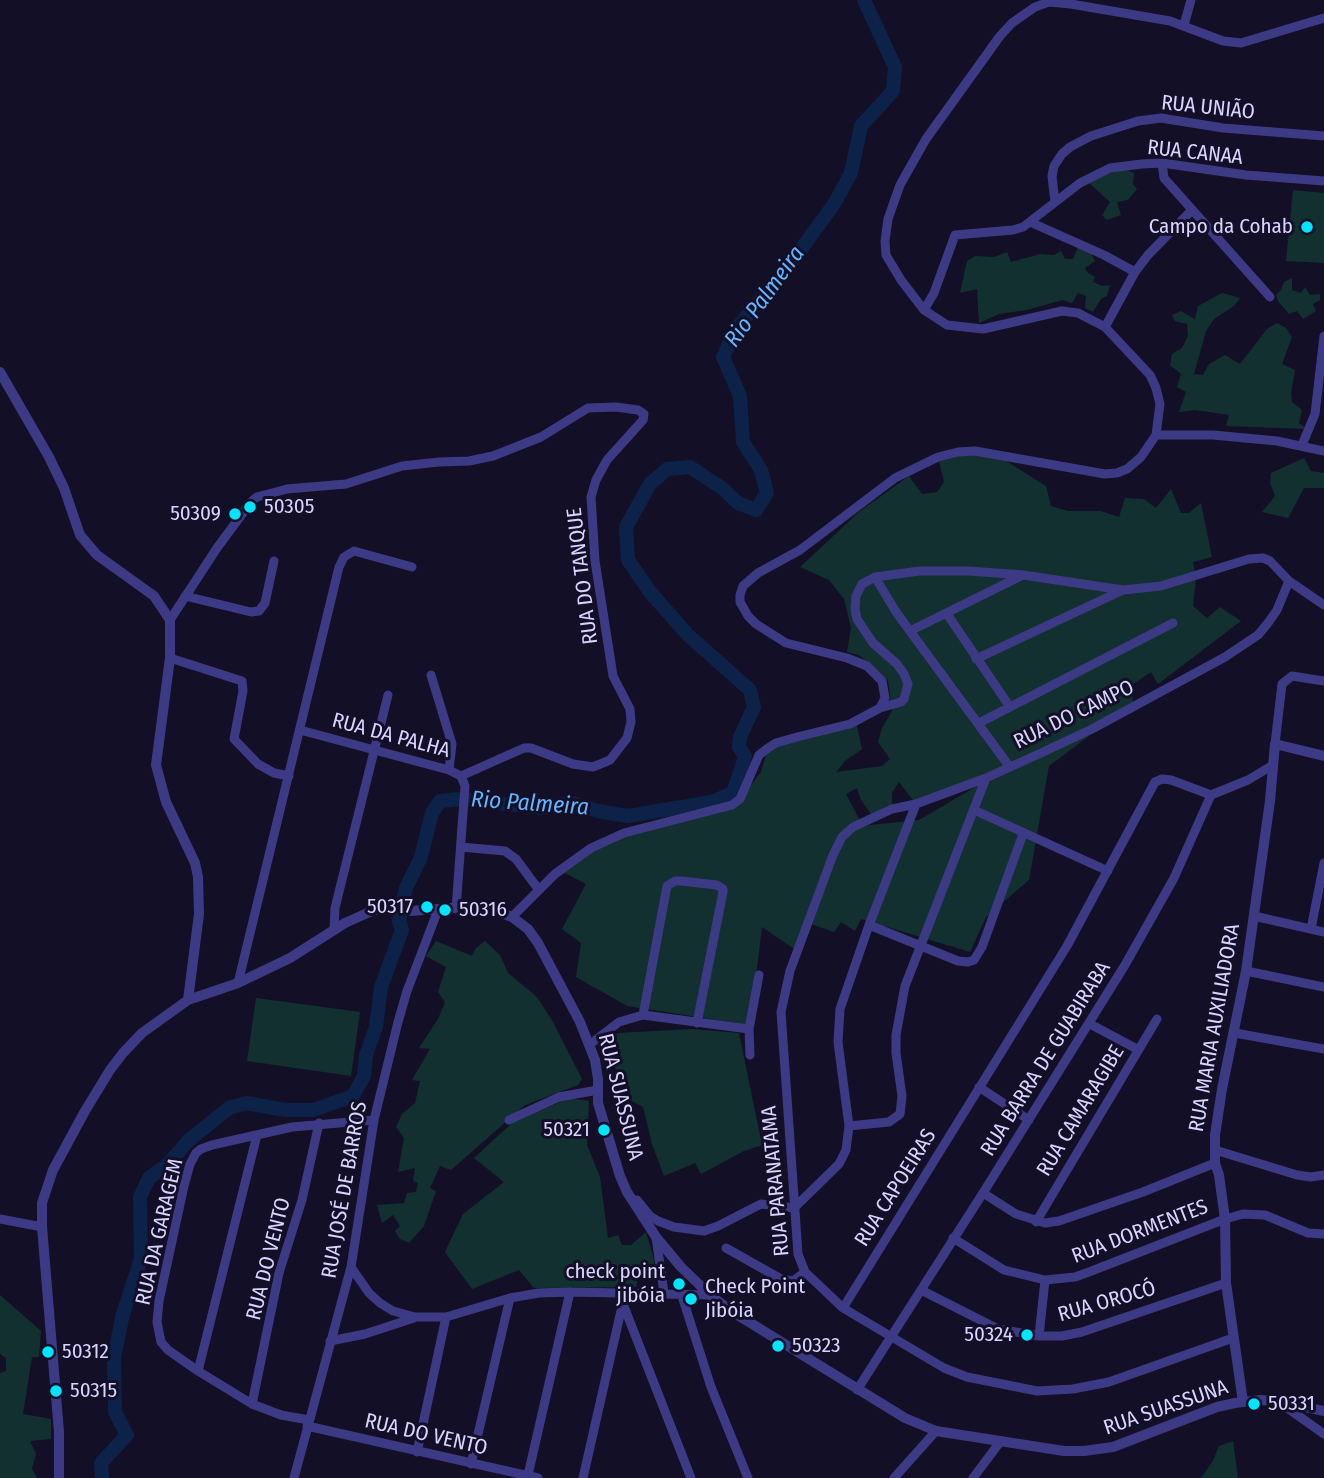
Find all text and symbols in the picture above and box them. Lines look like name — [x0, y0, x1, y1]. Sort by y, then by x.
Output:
street label: RUA UNIÃO — [1160, 91, 1256, 125]
street label: RUA CANAA — [1146, 135, 1244, 171]
place label: Campo da Cohab — [1149, 214, 1293, 240]
marker: Campo da Cohab — [1299, 219, 1315, 235]
water label: Rio Palmeira — [719, 241, 811, 353]
place label: 50305 — [264, 494, 314, 520]
marker: 50305 — [242, 499, 258, 515]
place label: 50309 — [170, 501, 221, 527]
marker: 50309 — [227, 506, 243, 522]
street label: RUA DO TANQUE — [562, 506, 604, 646]
street label: RUA DO CAMPO — [1010, 675, 1138, 755]
street label: RUA DA PALHA — [329, 708, 453, 764]
water label: Rio Palmeira — [470, 786, 590, 822]
place label: 50317 — [367, 894, 413, 920]
place label: 50316 — [459, 897, 507, 923]
marker: 50317 — [419, 899, 435, 915]
marker: 50316 — [437, 902, 453, 918]
street label: RUA MARIA AUXILIADORA — [1184, 922, 1246, 1134]
street label: RUA BARRA DE GUABIRABA — [976, 957, 1116, 1161]
street label: RUA SUASSUNA — [592, 1031, 648, 1163]
street label: RUA CAMARAGIBE — [1032, 1041, 1130, 1181]
street label: RUA JOSÉ DE BARROS — [317, 1100, 373, 1280]
street label: RUA PARANATAMA — [757, 1105, 795, 1257]
place label: 50321 — [543, 1117, 590, 1143]
marker: 50321 — [596, 1122, 612, 1138]
street label: RUA CAPOEIRAS — [850, 1125, 942, 1251]
street label: RUA DA GARAGEM — [131, 1156, 189, 1308]
street label: RUA DO VENTO — [242, 1195, 296, 1323]
street label: RUA DORMENTES — [1068, 1195, 1212, 1269]
place label: check point jibóia — [565, 1259, 665, 1309]
place label: Check Point Jibóia — [705, 1274, 805, 1324]
marker: check point jibóia — [671, 1276, 687, 1292]
street label: RUA OROCÓ — [1055, 1276, 1159, 1328]
marker: Check Point Jibóia — [683, 1291, 699, 1307]
place label: 50324 — [964, 1322, 1013, 1348]
marker: 50324 — [1019, 1327, 1035, 1343]
place label: 50323 — [792, 1333, 840, 1359]
marker: 50323 — [770, 1338, 786, 1354]
place label: 50312 — [62, 1339, 109, 1365]
marker: 50312 — [40, 1344, 56, 1360]
street label: RUA SUASSUNA — [1101, 1375, 1231, 1441]
place label: 50315 — [70, 1378, 117, 1404]
marker: 50315 — [48, 1383, 64, 1399]
place label: 50331 — [1268, 1391, 1315, 1417]
marker: 50331 — [1246, 1396, 1262, 1412]
street label: RUA DO VENTO — [362, 1409, 490, 1461]

